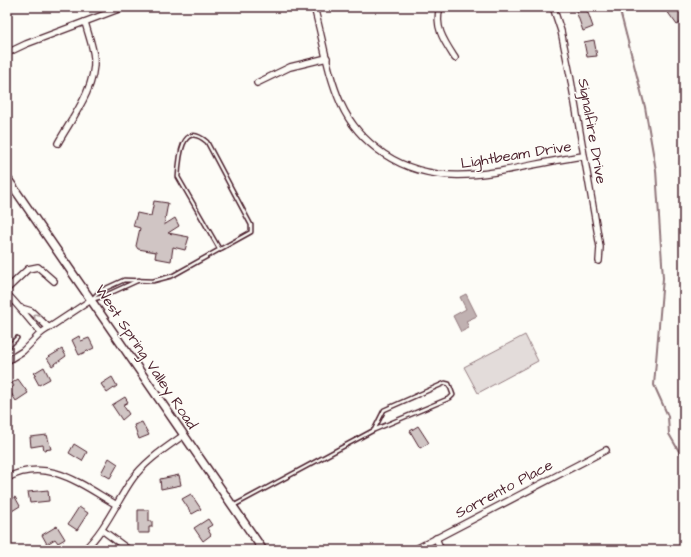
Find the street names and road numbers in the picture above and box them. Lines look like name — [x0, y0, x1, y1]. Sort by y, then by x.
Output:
street label: Signalfire Drive — [571, 77, 612, 186]
street label: Lightbeam Drive — [459, 136, 573, 175]
street label: West Spring Valley Road — [89, 281, 202, 434]
street label: Sorrento Place — [451, 454, 557, 524]

